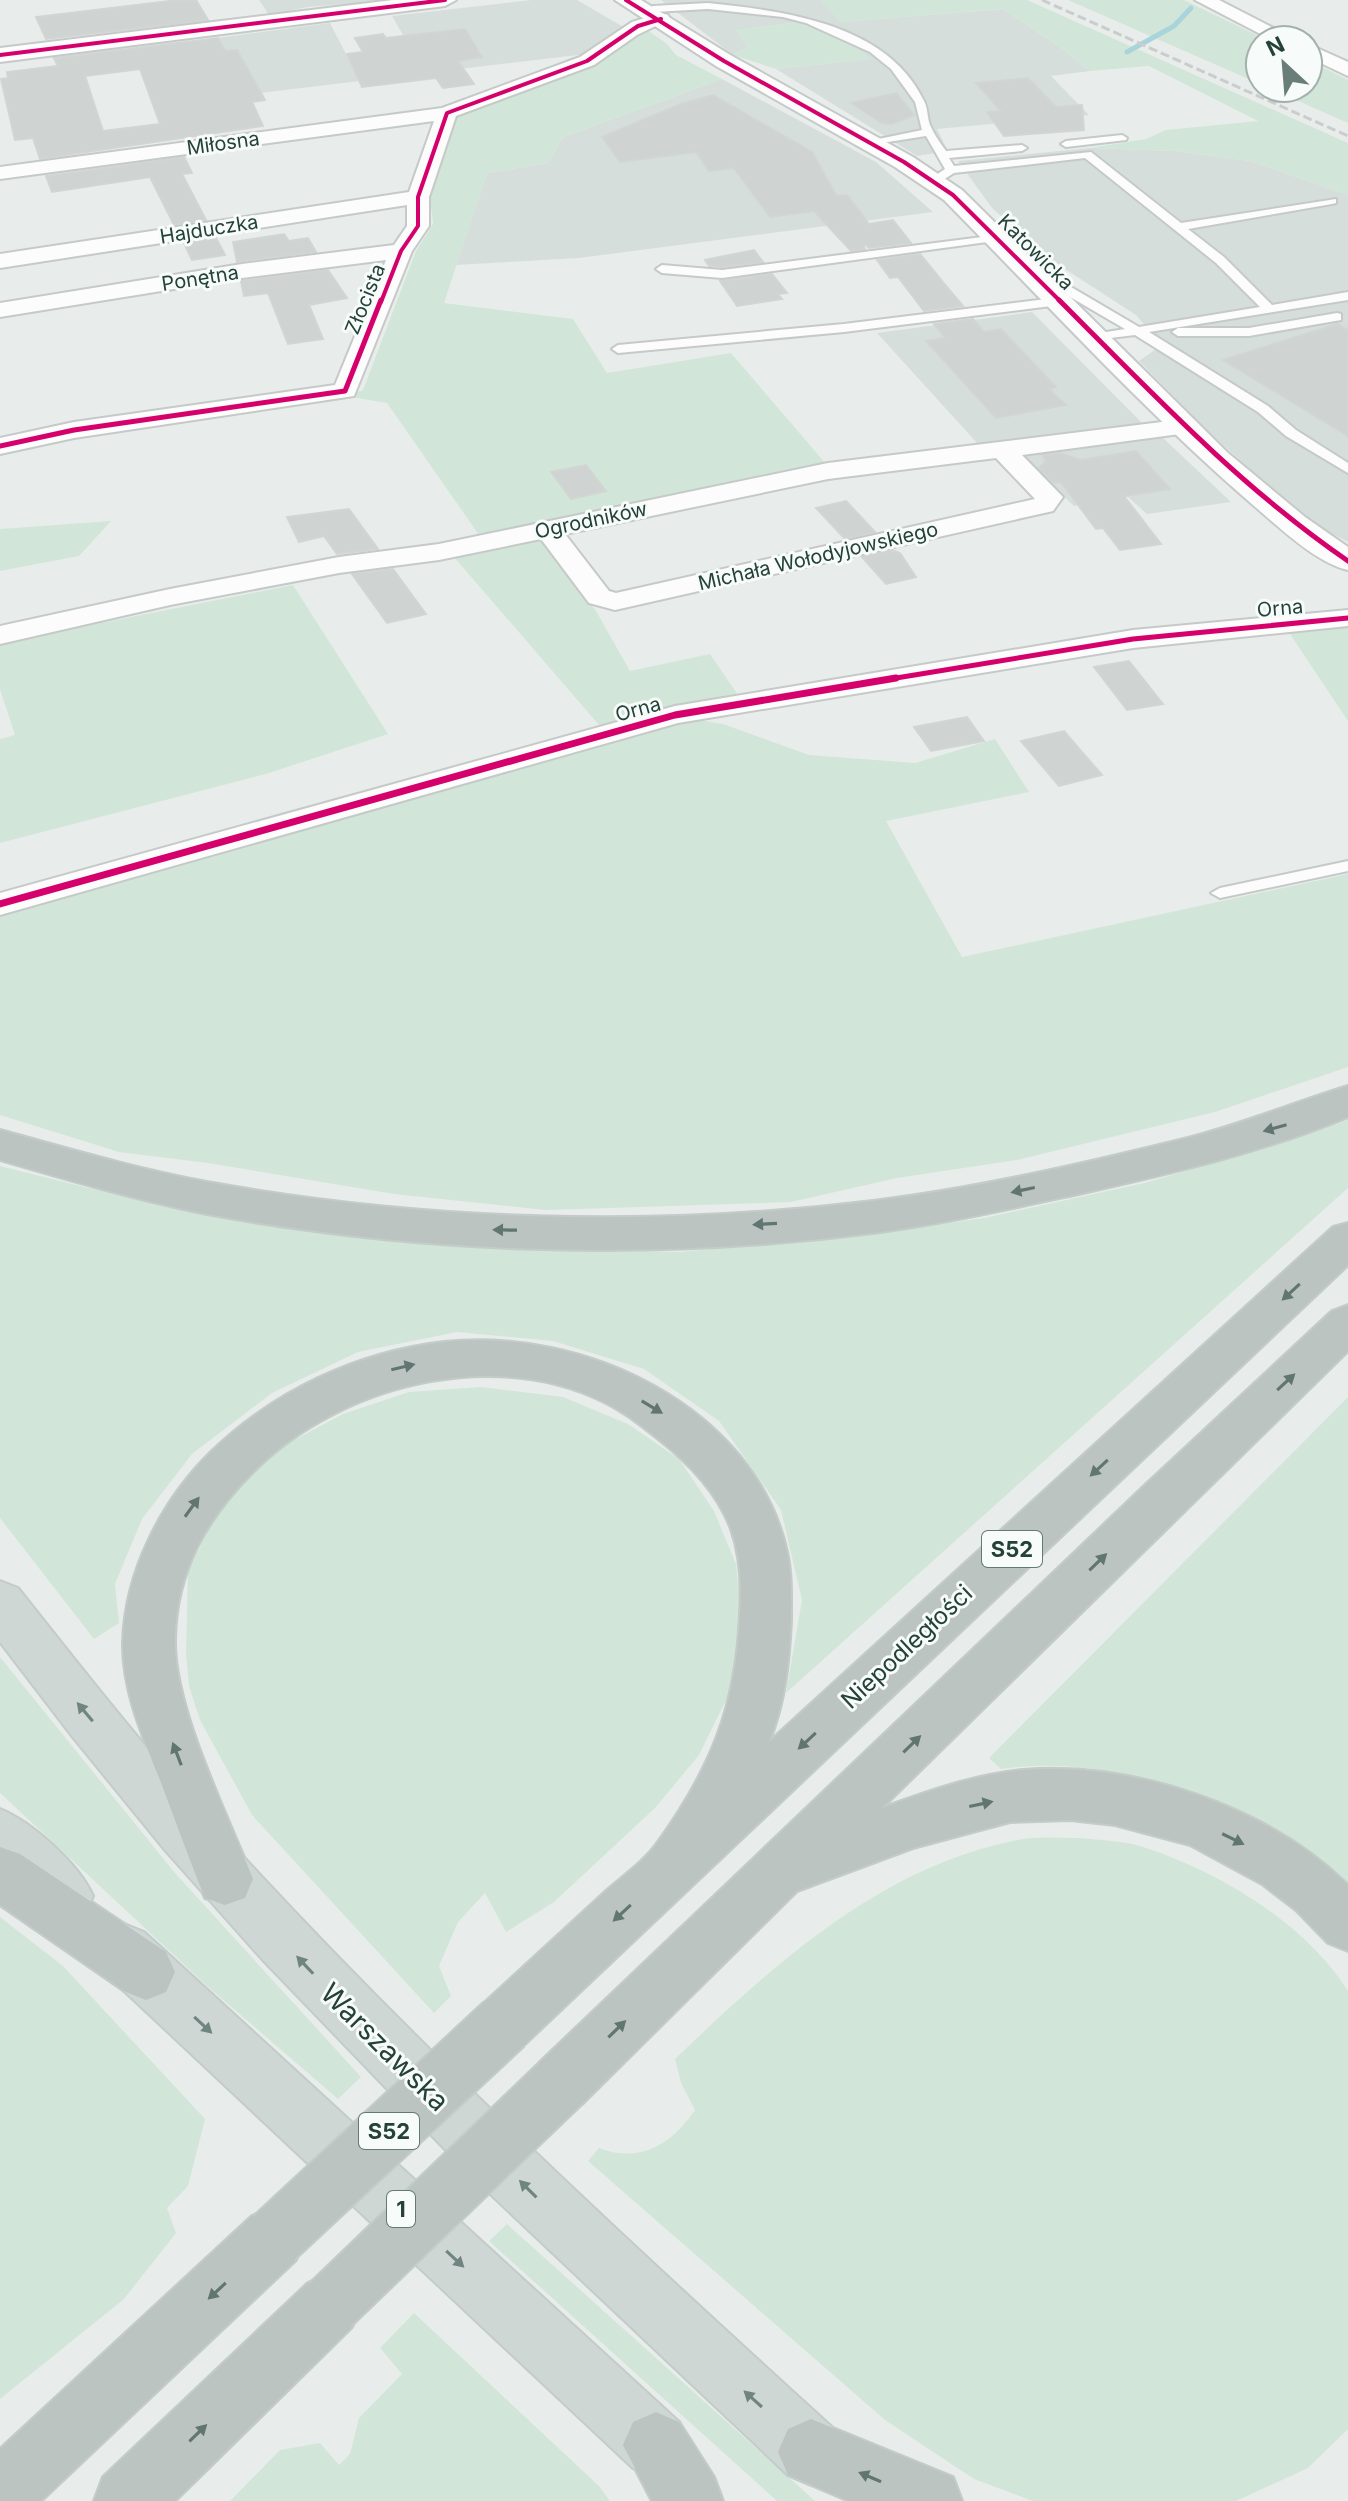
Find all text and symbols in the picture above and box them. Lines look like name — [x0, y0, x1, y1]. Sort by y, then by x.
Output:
north arrow — [1244, 24, 1324, 104]
text: N — [1262, 31, 1288, 61]
street label: Miłosna — [185, 126, 261, 160]
street label: Hajduczka — [158, 209, 260, 249]
street label: Katowicka — [993, 209, 1079, 295]
street label: Ponętna — [160, 260, 240, 296]
street label: Złocista — [340, 260, 390, 338]
street label: Ogrodników — [533, 496, 649, 544]
street label: Michała Wołodyjowskiego — [696, 517, 940, 595]
street label: Orna — [1256, 594, 1304, 622]
street label: Orna — [613, 691, 663, 727]
one-way arrow — [1262, 1122, 1286, 1135]
one-way arrow — [1010, 1184, 1035, 1197]
one-way arrow — [752, 1218, 777, 1231]
one-way arrow — [492, 1223, 517, 1236]
one-way arrow — [1281, 1282, 1300, 1300]
one-way arrow — [390, 1360, 415, 1373]
one-way arrow — [1276, 1373, 1295, 1391]
one-way arrow — [641, 1400, 663, 1414]
one-way arrow — [1090, 1458, 1109, 1476]
one-way arrow — [184, 1497, 199, 1518]
road number: S52 — [982, 1531, 1042, 1567]
one-way arrow — [1088, 1553, 1107, 1572]
street label: Niepodległości — [835, 1579, 978, 1715]
one-way arrow — [77, 1702, 94, 1722]
one-way arrow — [797, 1731, 816, 1749]
one-way arrow — [902, 1735, 921, 1753]
one-way arrow — [170, 1742, 183, 1766]
one-way arrow — [968, 1797, 993, 1810]
one-way arrow — [1221, 1832, 1244, 1845]
one-way arrow — [612, 1904, 631, 1922]
one-way arrow — [297, 1956, 315, 1975]
street label: Warszawska — [314, 1976, 456, 2118]
one-way arrow — [193, 2016, 212, 2034]
one-way arrow — [607, 2020, 626, 2038]
road number: S52 — [359, 2113, 419, 2149]
one-way arrow — [519, 2181, 538, 2199]
road number: 1 — [387, 2191, 415, 2227]
one-way arrow — [446, 2250, 465, 2268]
one-way arrow — [208, 2282, 227, 2300]
one-way arrow — [744, 2391, 763, 2409]
one-way arrow — [188, 2424, 207, 2443]
one-way arrow — [858, 2470, 882, 2483]

